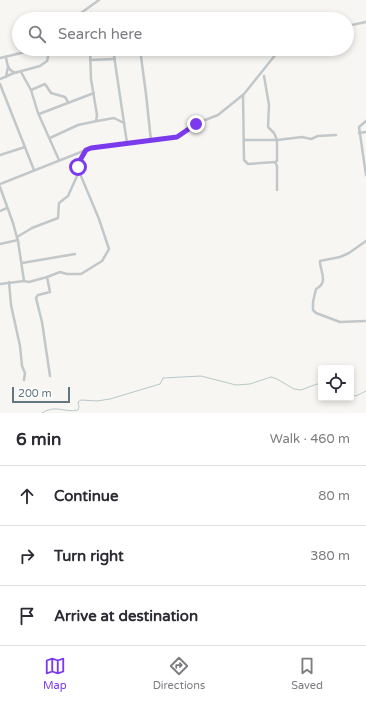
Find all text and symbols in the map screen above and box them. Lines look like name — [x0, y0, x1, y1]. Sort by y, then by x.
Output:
search box — [12, 12, 354, 56]
icon: search — [26, 23, 48, 45]
text: Search here — [58, 25, 142, 43]
route end — [187, 115, 205, 133]
route start — [69, 158, 87, 176]
map controls — [318, 365, 354, 401]
button: locate — [318, 365, 354, 401]
scale bar — [12, 385, 70, 404]
text: 200 m — [18, 387, 52, 400]
text: 6 min — [16, 429, 61, 450]
text: Walk · 460 m — [270, 431, 350, 447]
icon: ahead — [16, 485, 38, 507]
text: Continue — [54, 487, 118, 505]
text: 80 m — [318, 488, 350, 504]
icon: right — [16, 545, 38, 567]
text: Turn right — [54, 547, 124, 565]
text: 380 m — [310, 548, 350, 564]
icon: arrive — [16, 605, 38, 627]
text: Arrive at destination — [54, 607, 198, 625]
tab: Map — [43, 655, 67, 692]
tab: Directions — [153, 655, 205, 692]
tab: Saved — [291, 655, 323, 692]

